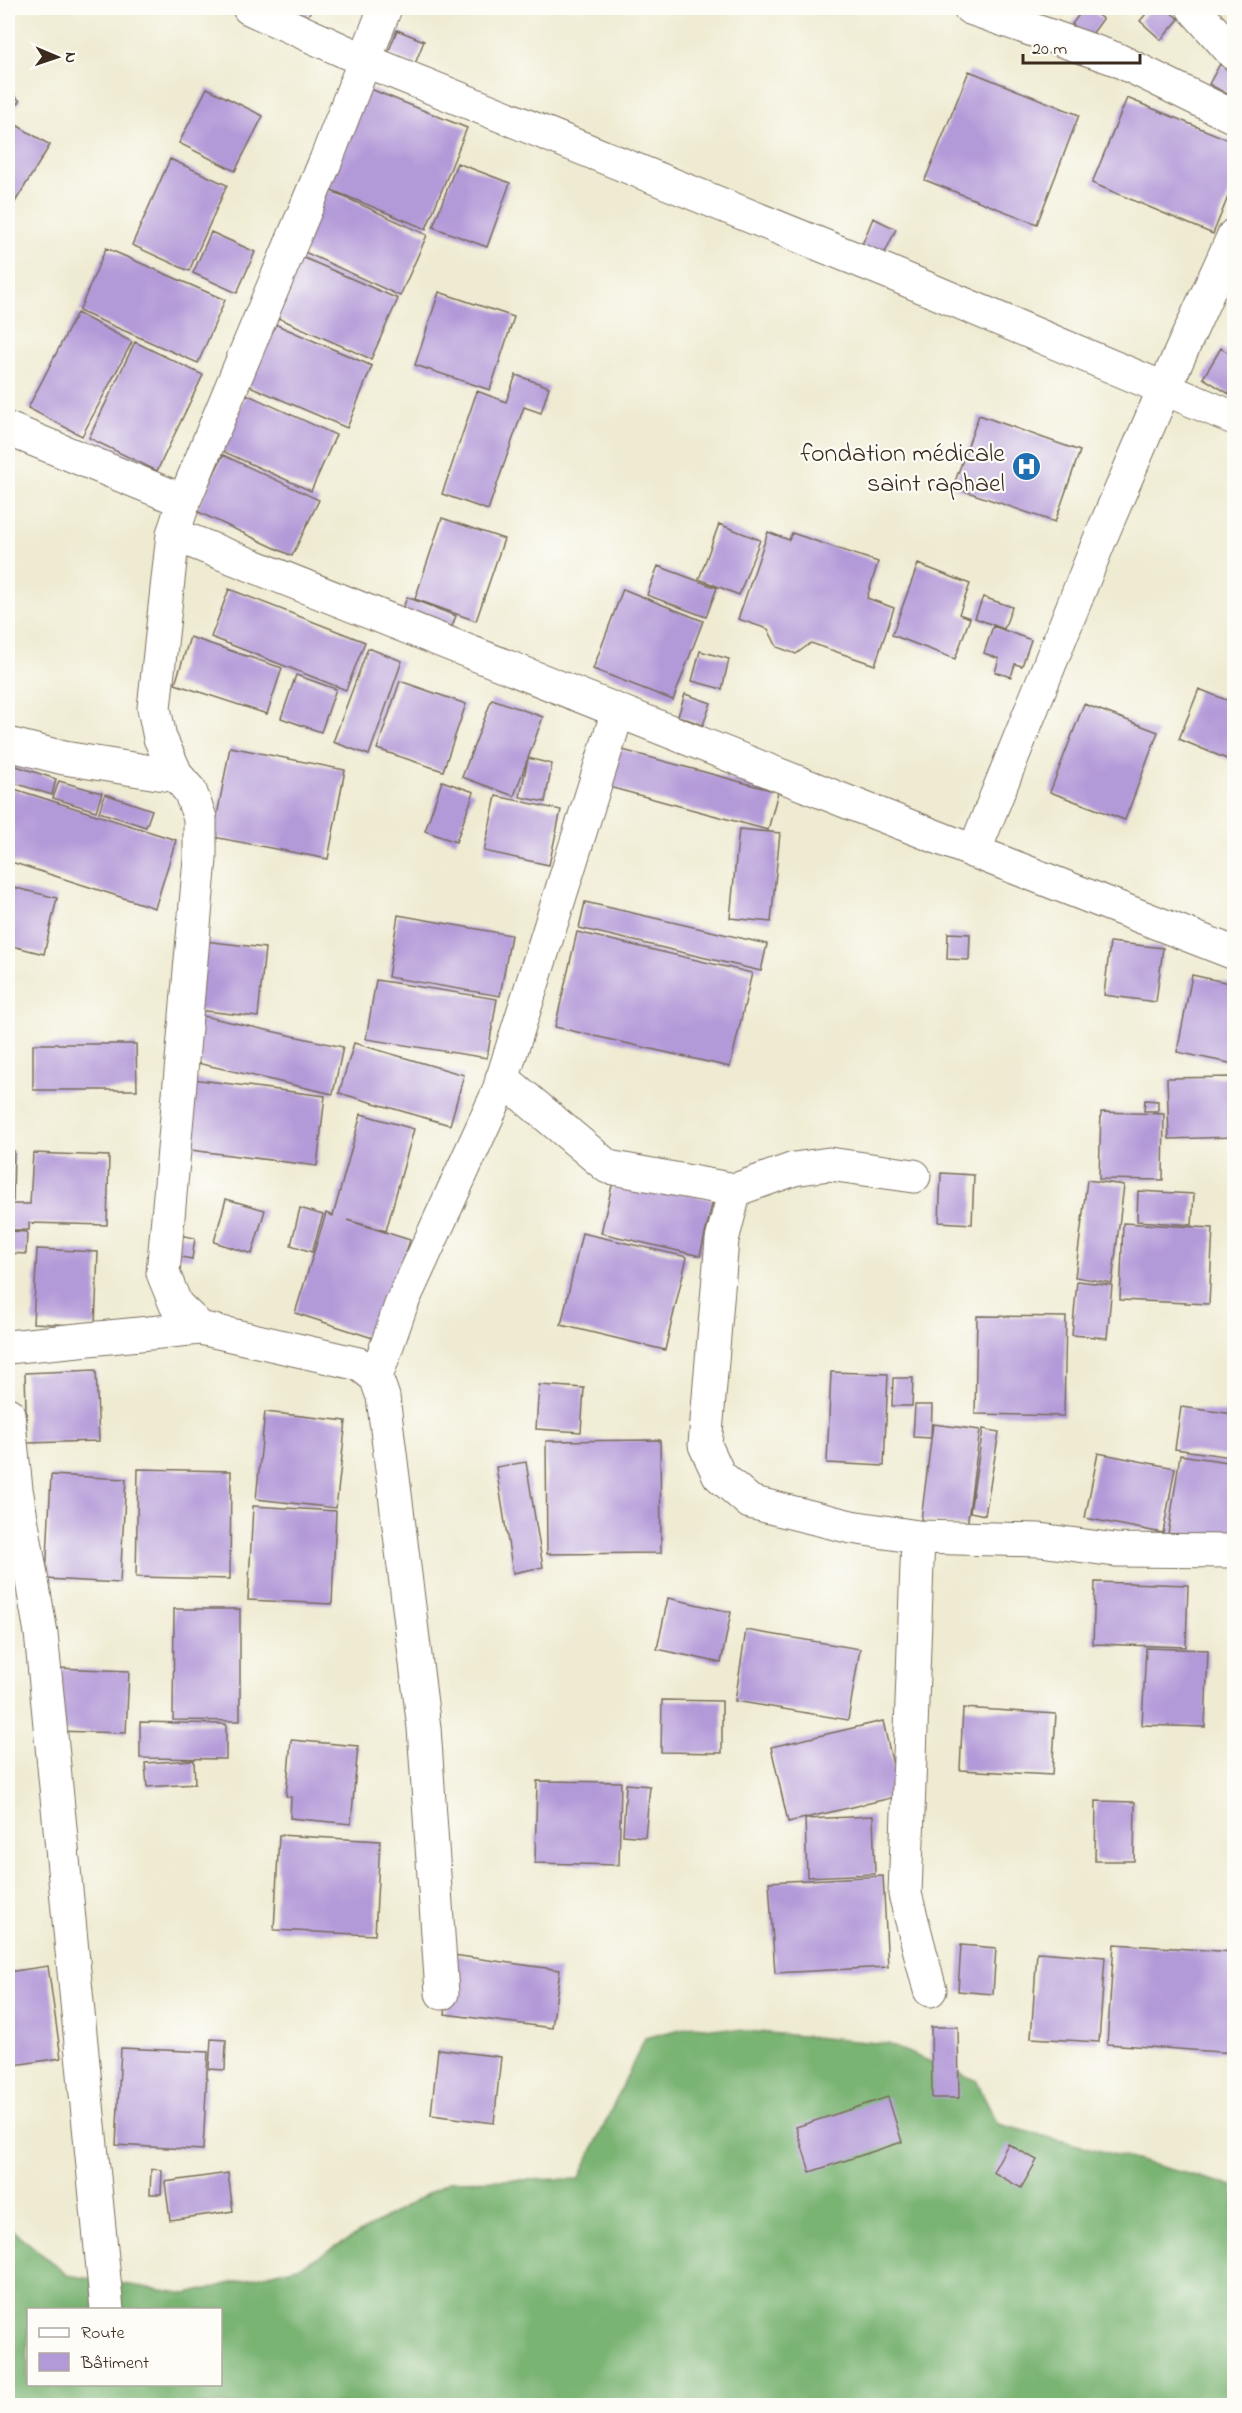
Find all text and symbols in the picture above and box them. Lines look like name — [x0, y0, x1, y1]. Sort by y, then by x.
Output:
north arrow — [27, 27, 87, 87]
scale bar — [1023, 27, 1140, 65]
text: 20 m — [1032, 37, 1067, 63]
text: N — [58, 52, 82, 63]
place label: fondation médicale saint raphael — [801, 436, 1005, 504]
hospital icon: fondation médicale saint raphael — [1010, 451, 1042, 483]
legend — [27, 2308, 222, 2386]
text: Route — [81, 2321, 126, 2347]
text: Bâtiment — [80, 2351, 149, 2377]

